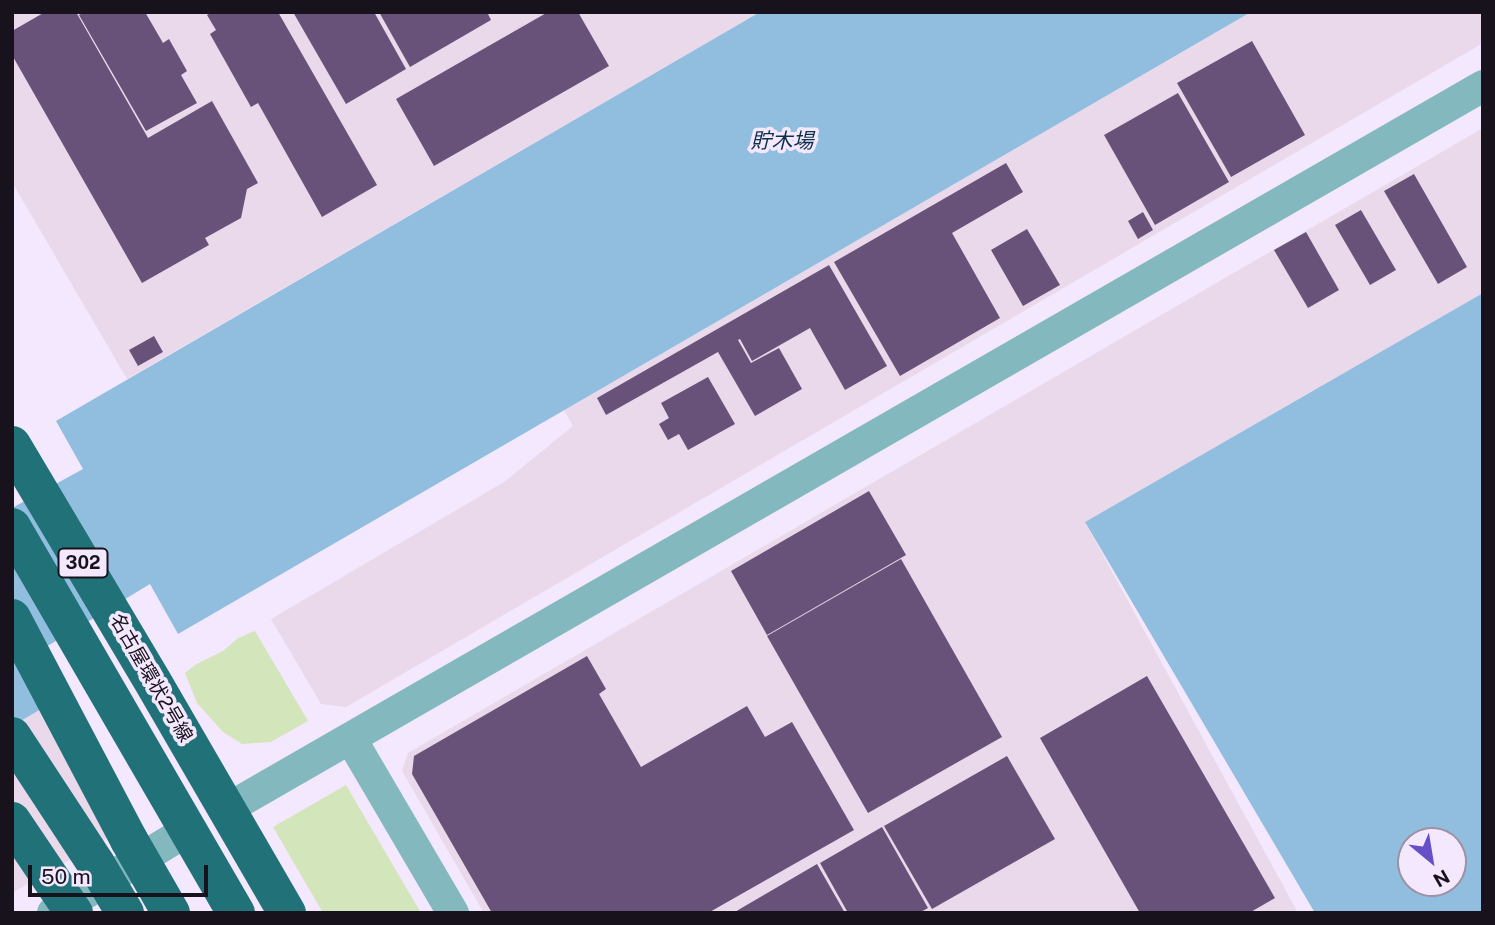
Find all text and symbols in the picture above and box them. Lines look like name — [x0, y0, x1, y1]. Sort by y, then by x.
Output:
water label: 貯木場 — [751, 129, 813, 155]
road number: 302 — [58, 548, 108, 578]
street label: 名古屋環状2号線 — [105, 610, 197, 746]
north arrow — [1397, 827, 1467, 897]
scale bar — [32, 852, 212, 896]
text: 50 m — [41, 864, 91, 889]
text: N — [1430, 865, 1453, 892]

